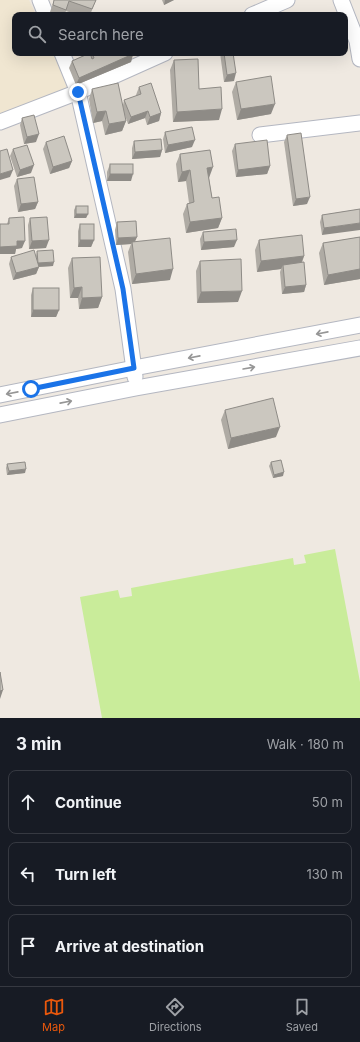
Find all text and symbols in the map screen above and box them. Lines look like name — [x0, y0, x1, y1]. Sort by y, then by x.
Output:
search box — [12, 12, 348, 56]
icon: search — [26, 23, 48, 45]
text: Search here — [58, 25, 144, 44]
route end — [69, 83, 87, 101]
one-way arrow — [316, 329, 329, 337]
one-way arrow — [188, 353, 201, 361]
one-way arrow — [242, 364, 255, 372]
route start — [22, 380, 40, 398]
one-way arrow — [5, 390, 18, 398]
one-way arrow — [59, 398, 72, 406]
text: 3 min — [16, 734, 62, 754]
text: Walk · 180 m — [267, 736, 344, 752]
icon: ahead — [17, 791, 39, 813]
text: Continue — [55, 793, 122, 812]
text: 50 m — [312, 794, 343, 810]
icon: left — [17, 863, 39, 885]
text: Turn left — [55, 865, 116, 884]
text: 130 m — [306, 866, 343, 882]
icon: arrive — [17, 935, 39, 957]
text: Arrive at destination — [55, 937, 204, 956]
tab: Map — [42, 996, 65, 1034]
tab: Directions — [149, 996, 202, 1034]
tab: Saved — [286, 996, 318, 1034]

